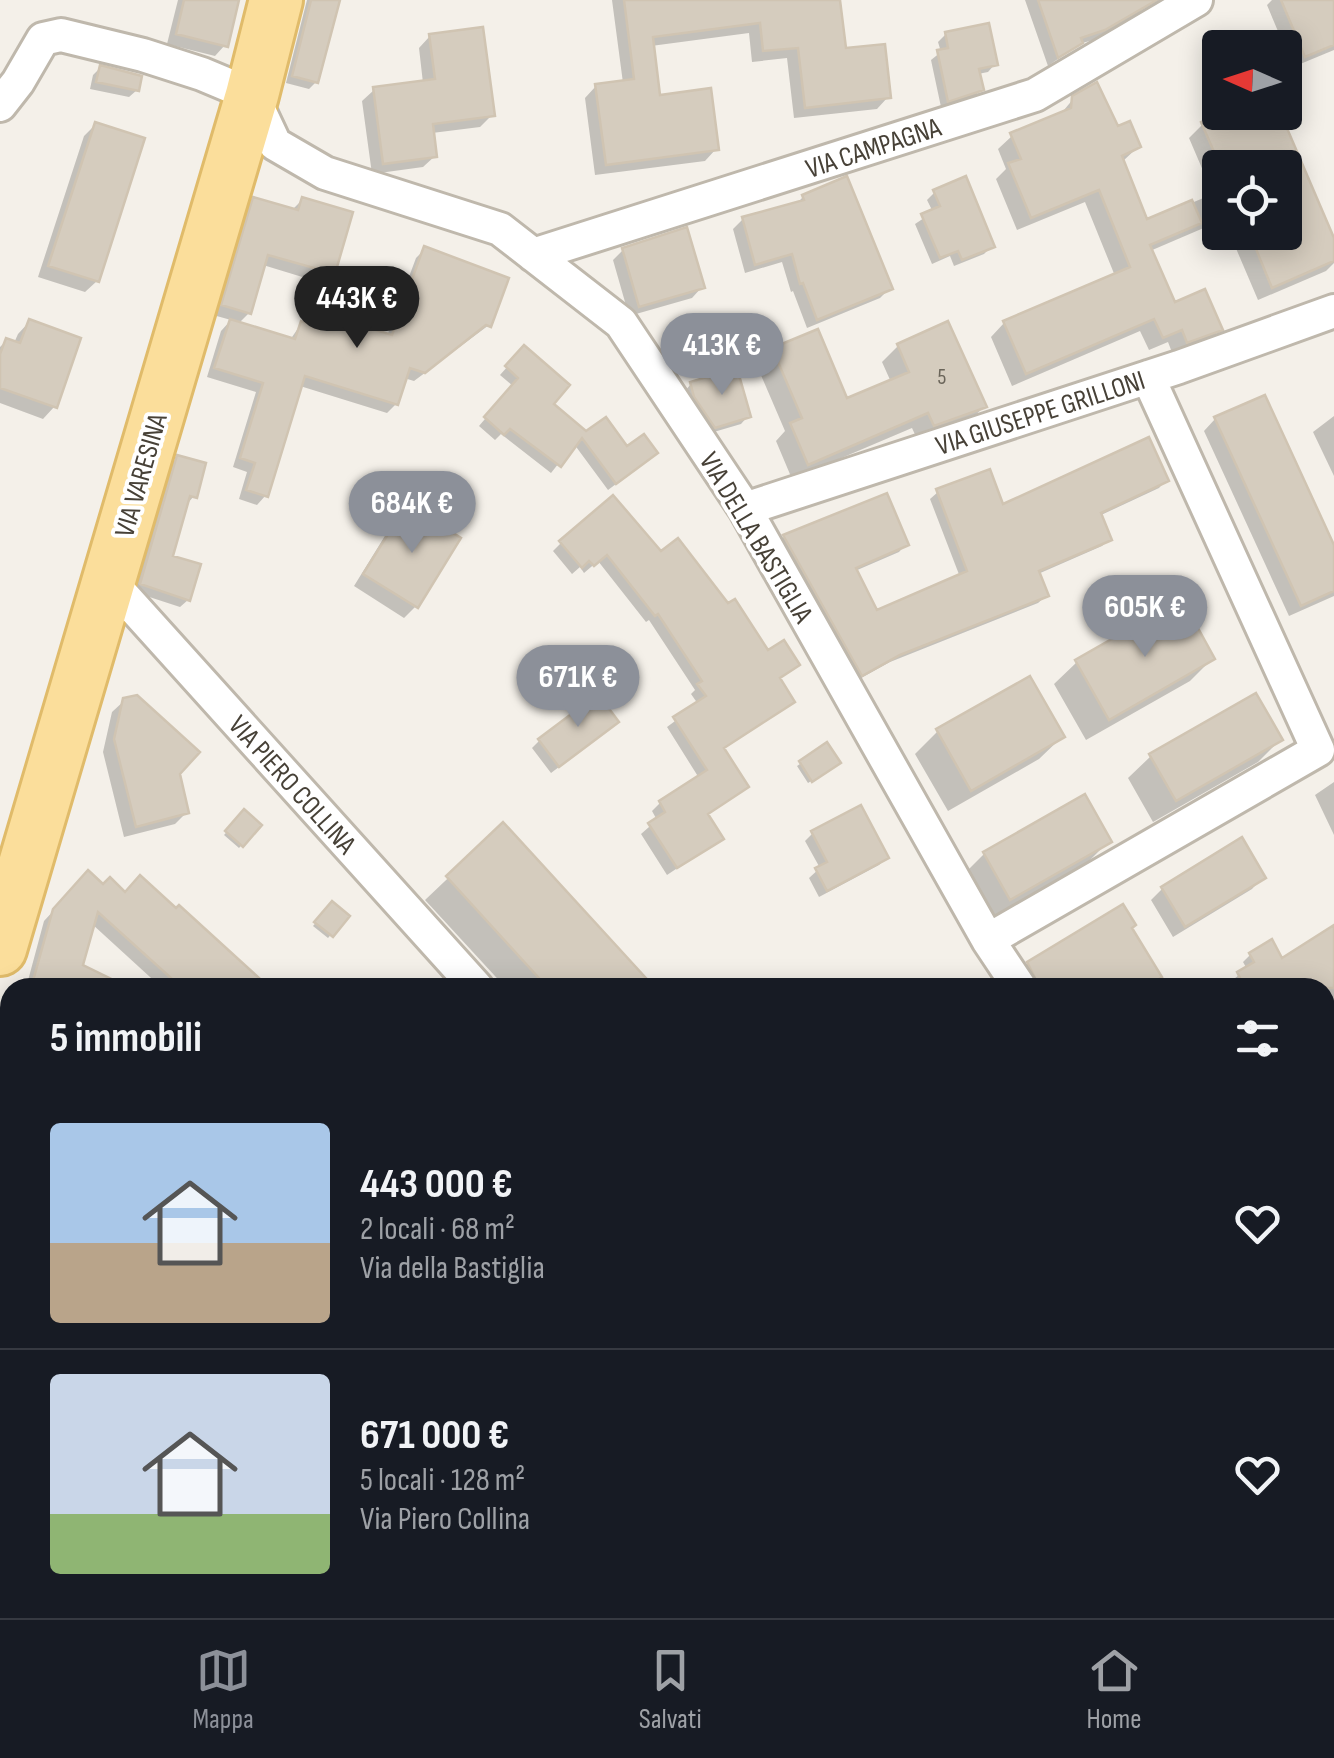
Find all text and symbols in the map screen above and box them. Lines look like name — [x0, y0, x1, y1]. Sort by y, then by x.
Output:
north arrow — [1202, 30, 1302, 130]
map controls — [1202, 30, 1302, 250]
street label: VIA CAMPAGNA — [802, 111, 946, 186]
button: locate — [1202, 150, 1302, 250]
pin: 443K € — [276, 266, 438, 351]
text: 443K € — [316, 279, 398, 318]
pin: 413K € — [641, 313, 803, 398]
text: 413K € — [683, 326, 761, 365]
street label: VIA GIUSEPPE GRILLONI — [932, 364, 1149, 463]
house number: 5 — [938, 364, 947, 391]
street label: VIA VARESINA — [108, 409, 175, 541]
street label: VIA DELLA BASTIGLIA — [692, 447, 820, 630]
pin: 684K € — [331, 471, 493, 556]
text: 684K € — [371, 484, 453, 523]
pin: 605K € — [1064, 575, 1226, 660]
text: 605K € — [1104, 588, 1186, 627]
pin: 671K € — [497, 645, 659, 730]
text: 671K € — [538, 658, 618, 697]
street label: VIA PIERO COLLINA — [221, 709, 363, 862]
icon: filters — [1230, 1011, 1285, 1066]
text: 5 immobili — [50, 1013, 202, 1064]
text: 443 000 € — [360, 1159, 513, 1210]
icon: home — [130, 1163, 250, 1283]
icon: heart — [1230, 1196, 1285, 1251]
text: 2 locali · 68 m² — [360, 1210, 515, 1249]
text: Via della Bastiglia — [360, 1249, 545, 1288]
text: 671 000 € — [360, 1410, 509, 1461]
icon: home — [130, 1414, 250, 1534]
icon: heart — [1230, 1447, 1285, 1502]
text: 5 locali · 128 m² — [360, 1461, 525, 1500]
text: Via Piero Collina — [360, 1500, 530, 1539]
tab: Mappa — [192, 1643, 254, 1736]
tab: Salvati — [639, 1643, 702, 1736]
tab: Home — [1086, 1643, 1142, 1736]

